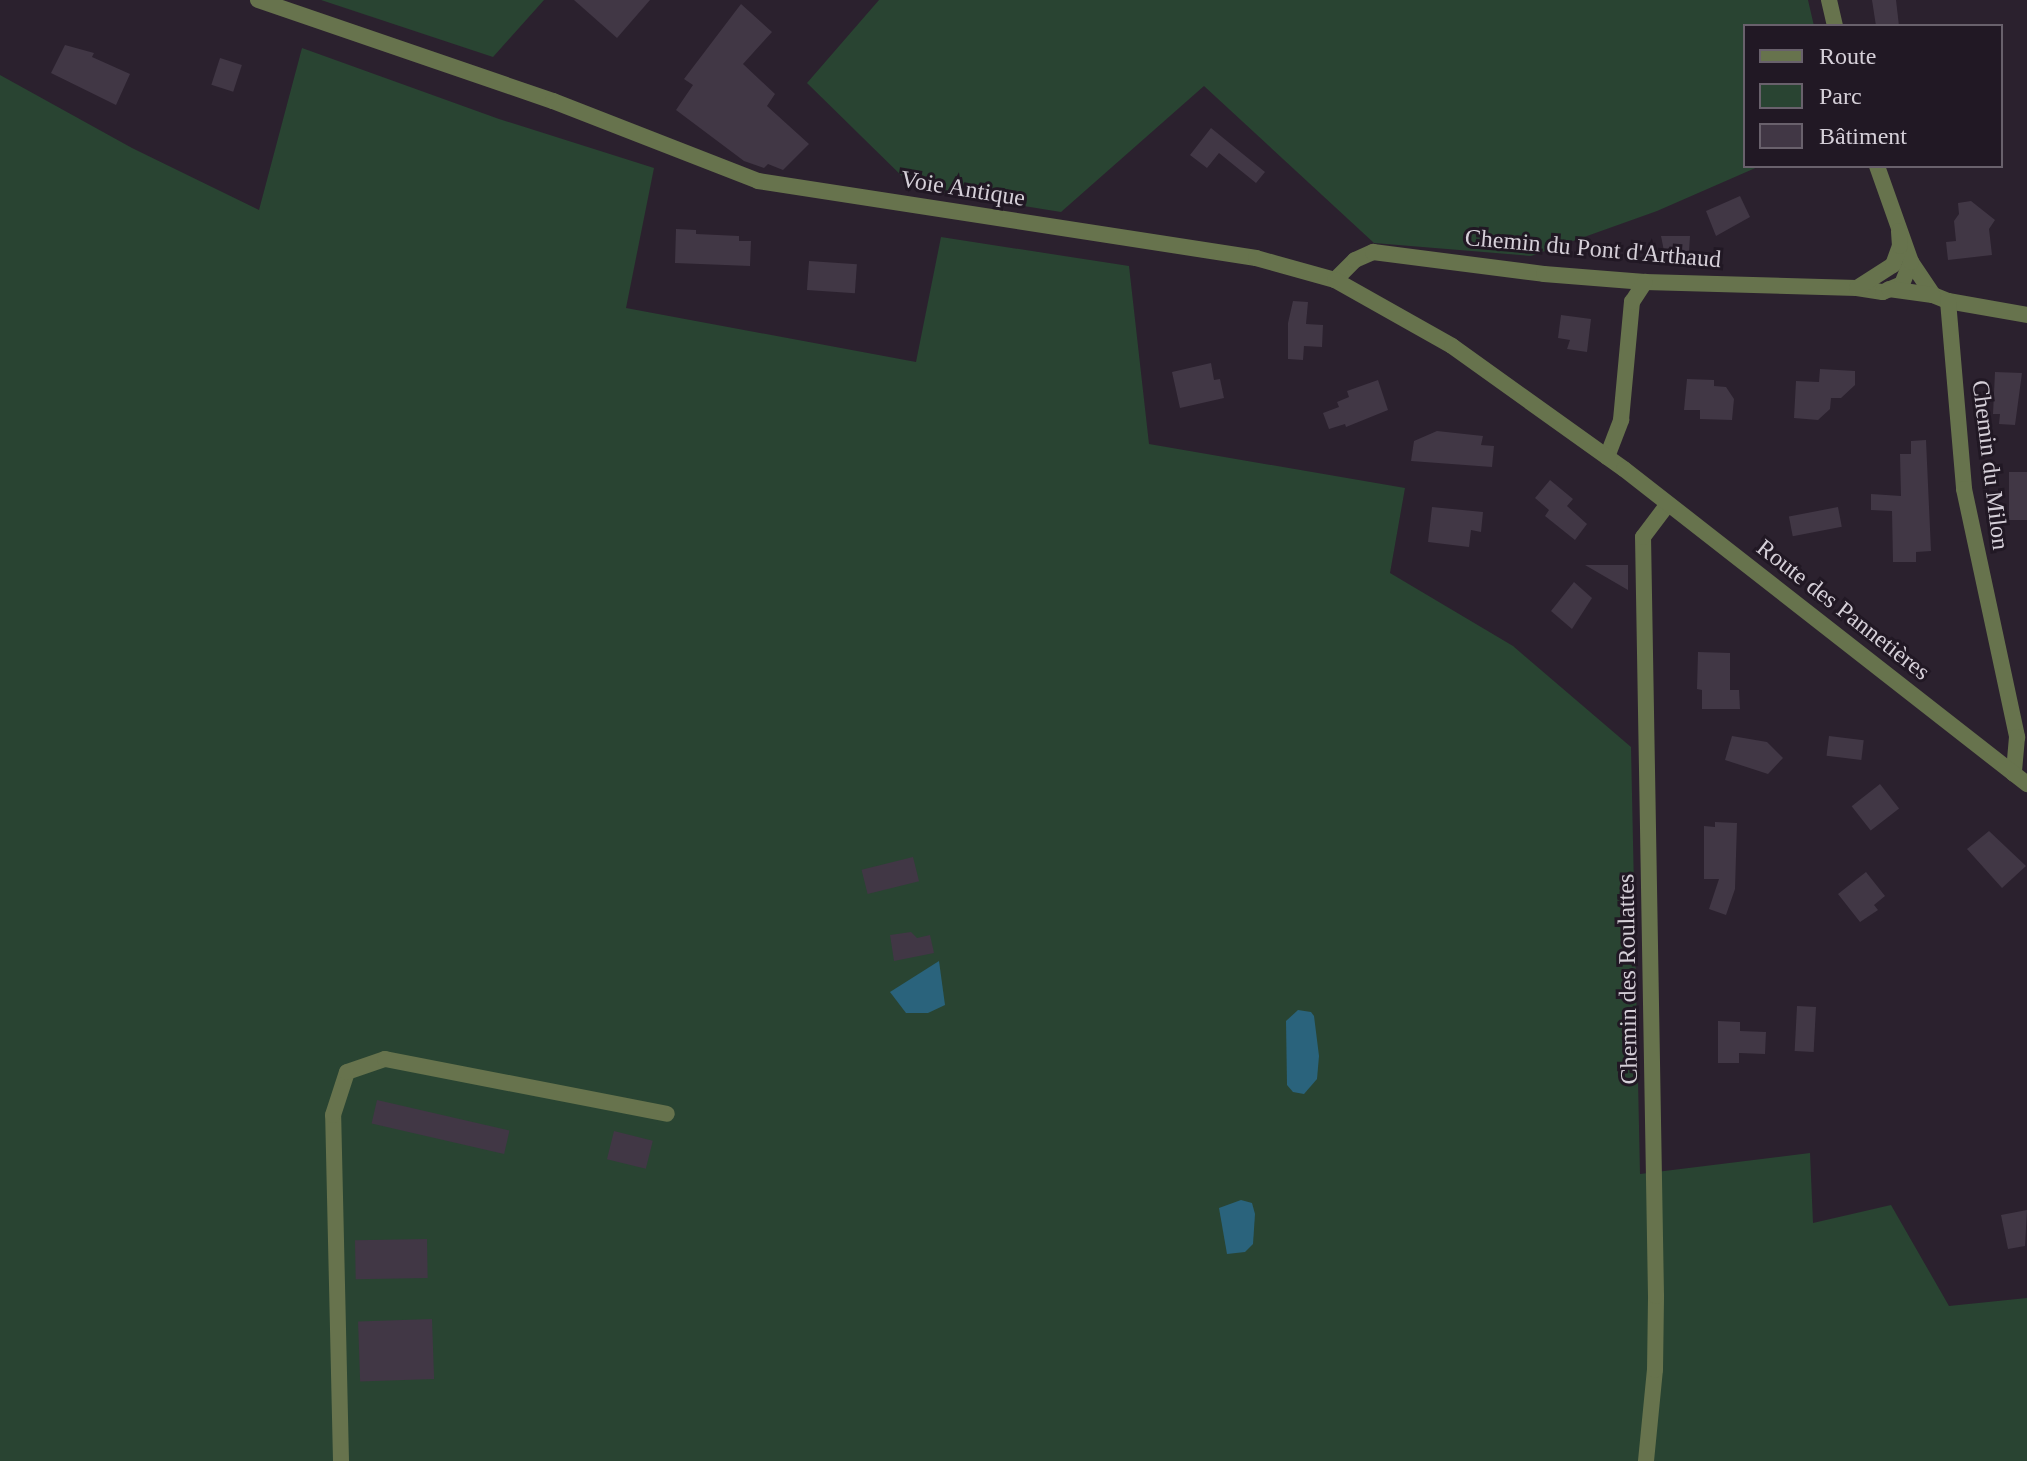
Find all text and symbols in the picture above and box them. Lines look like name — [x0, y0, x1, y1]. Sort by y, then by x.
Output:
legend — [1743, 24, 2003, 168]
text: Route — [1819, 43, 1876, 69]
text: Parc — [1819, 83, 1862, 109]
text: Bâtiment — [1819, 123, 1907, 149]
street label: Voie Antique — [898, 165, 1028, 213]
street label: Chemin du Pont d'Arthaud — [1464, 223, 1722, 275]
street label: Chemin du Milon — [1965, 379, 2015, 551]
street label: Route des Pannetières — [1751, 533, 1935, 687]
street label: Chemin des Roulattes — [1612, 873, 1644, 1085]

